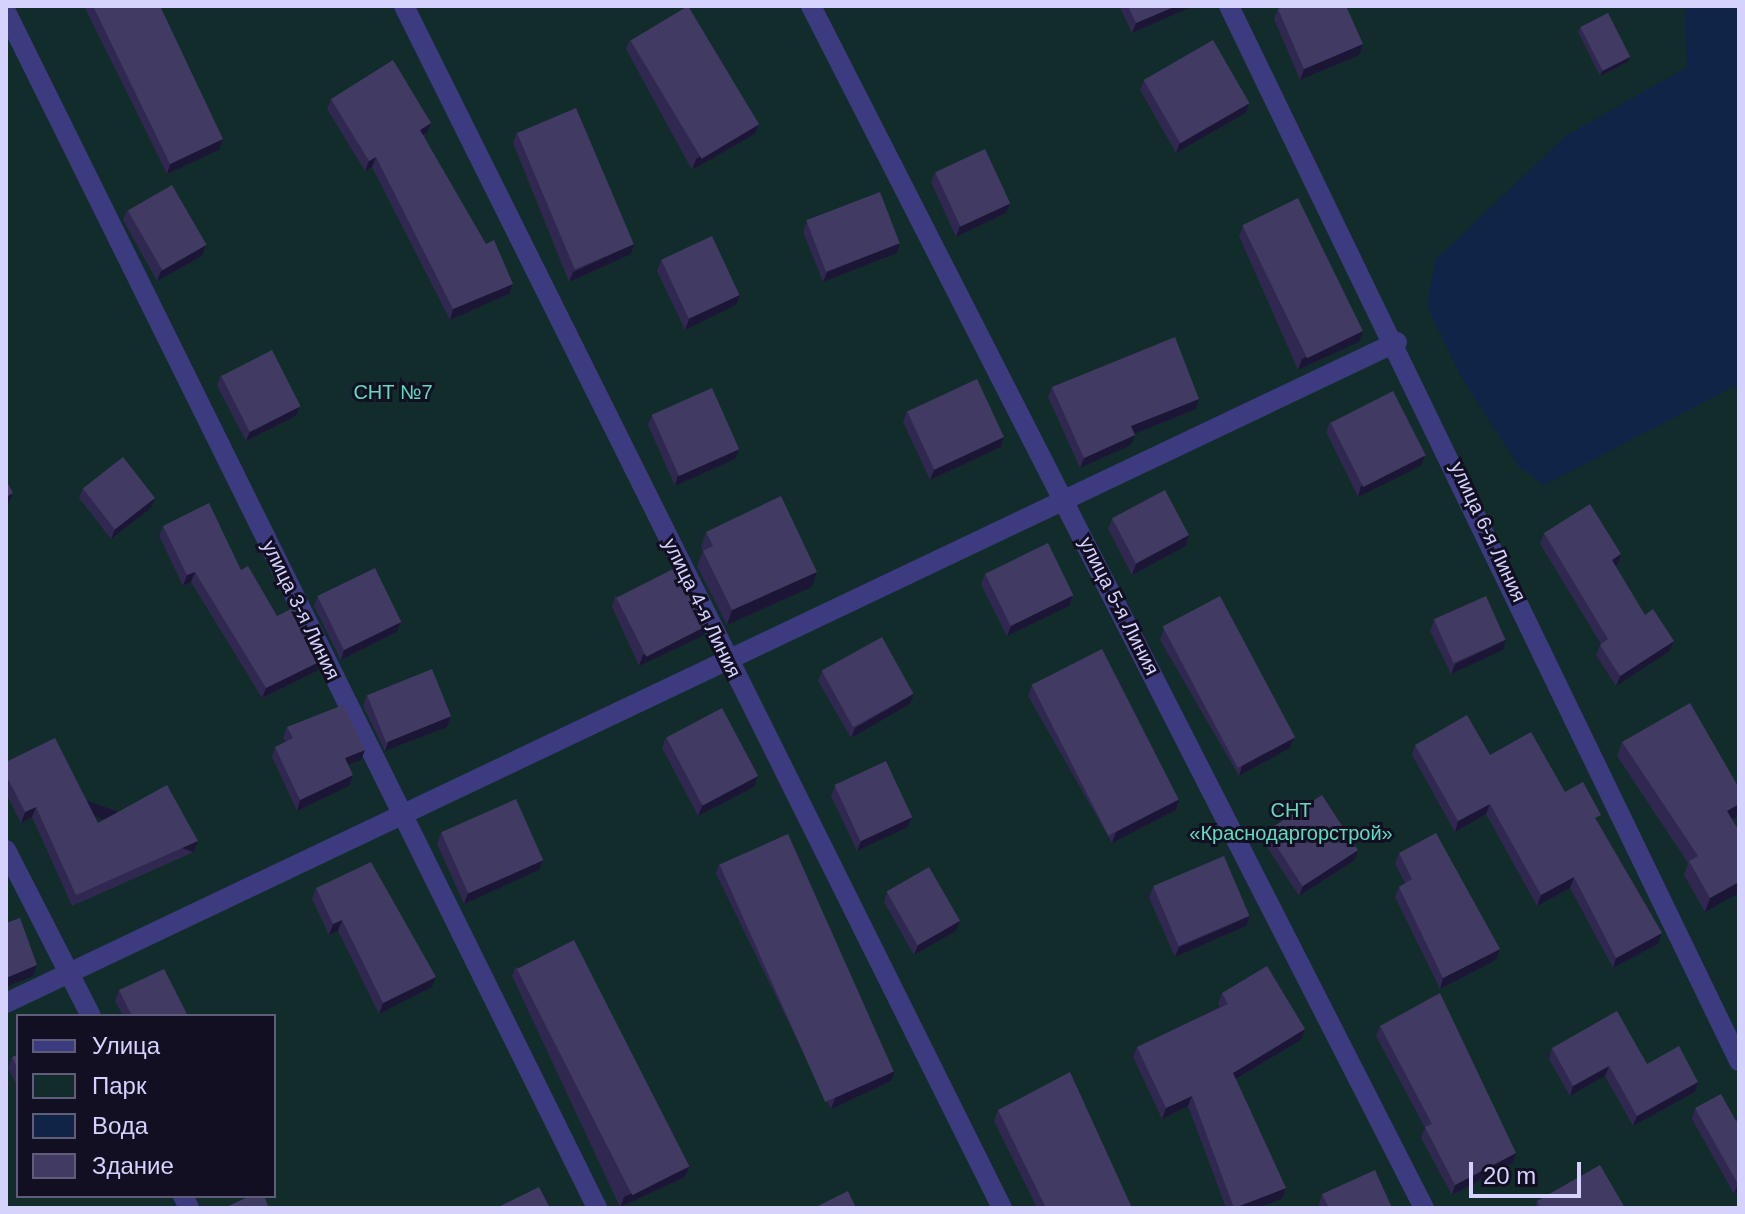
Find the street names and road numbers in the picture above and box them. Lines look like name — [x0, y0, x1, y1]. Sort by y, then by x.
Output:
street label: улица 6-я Линия — [1445, 458, 1531, 606]
street label: улица 5-я Линия — [1074, 533, 1164, 679]
street label: улица 4-я Линия — [658, 534, 746, 682]
street label: улица 3-я Линия — [257, 536, 345, 684]

